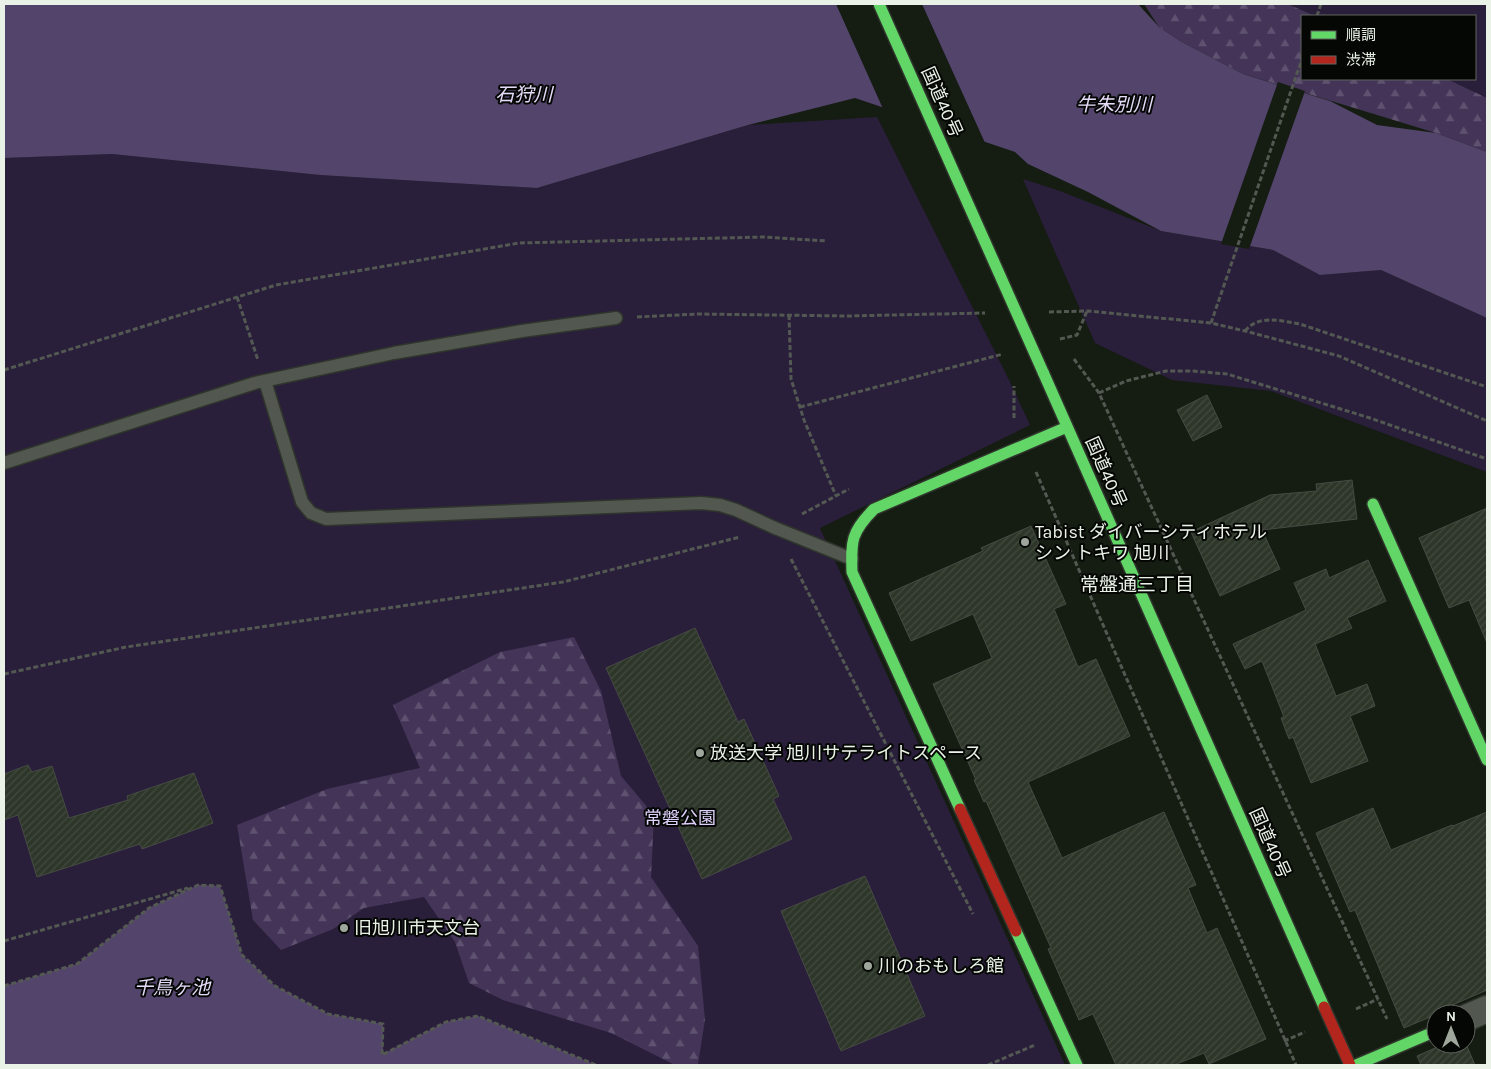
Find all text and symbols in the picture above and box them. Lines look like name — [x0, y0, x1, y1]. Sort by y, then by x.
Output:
legend — [1301, 15, 1476, 80]
text: 順調 — [1346, 26, 1376, 44]
text: 渋滞 — [1346, 51, 1376, 69]
street label: 国道40号 — [917, 63, 967, 141]
water label: 石狩川 — [495, 84, 554, 106]
water label: 牛朱別川 — [1076, 94, 1154, 116]
street label: 国道40号 — [1081, 433, 1131, 511]
place label: Tabist ダイバーシティホテル シン トキワ 旭川 — [1035, 521, 1267, 564]
marker: Tabist ダイバーシティホテル シン トキワ 旭川 — [1019, 536, 1031, 548]
district label: 常盤通三丁目 — [1080, 574, 1194, 596]
place label: 放送大学 旭川サテライトスペース — [710, 742, 982, 764]
marker: 放送大学 旭川サテライトスペース — [694, 747, 706, 759]
street label: 国道40号 — [1245, 804, 1295, 882]
park label: 常磐公園 — [644, 807, 716, 829]
place label: 旧旭川市天文台 — [354, 917, 480, 939]
marker: 旧旭川市天文台 — [338, 922, 350, 934]
place label: 川のおもしろ館 — [878, 955, 1004, 977]
marker: 川のおもしろ館 — [862, 960, 874, 972]
water label: 千鳥ヶ池 — [134, 977, 212, 999]
north arrow — [1426, 1004, 1476, 1054]
text: N — [1446, 1008, 1456, 1025]

